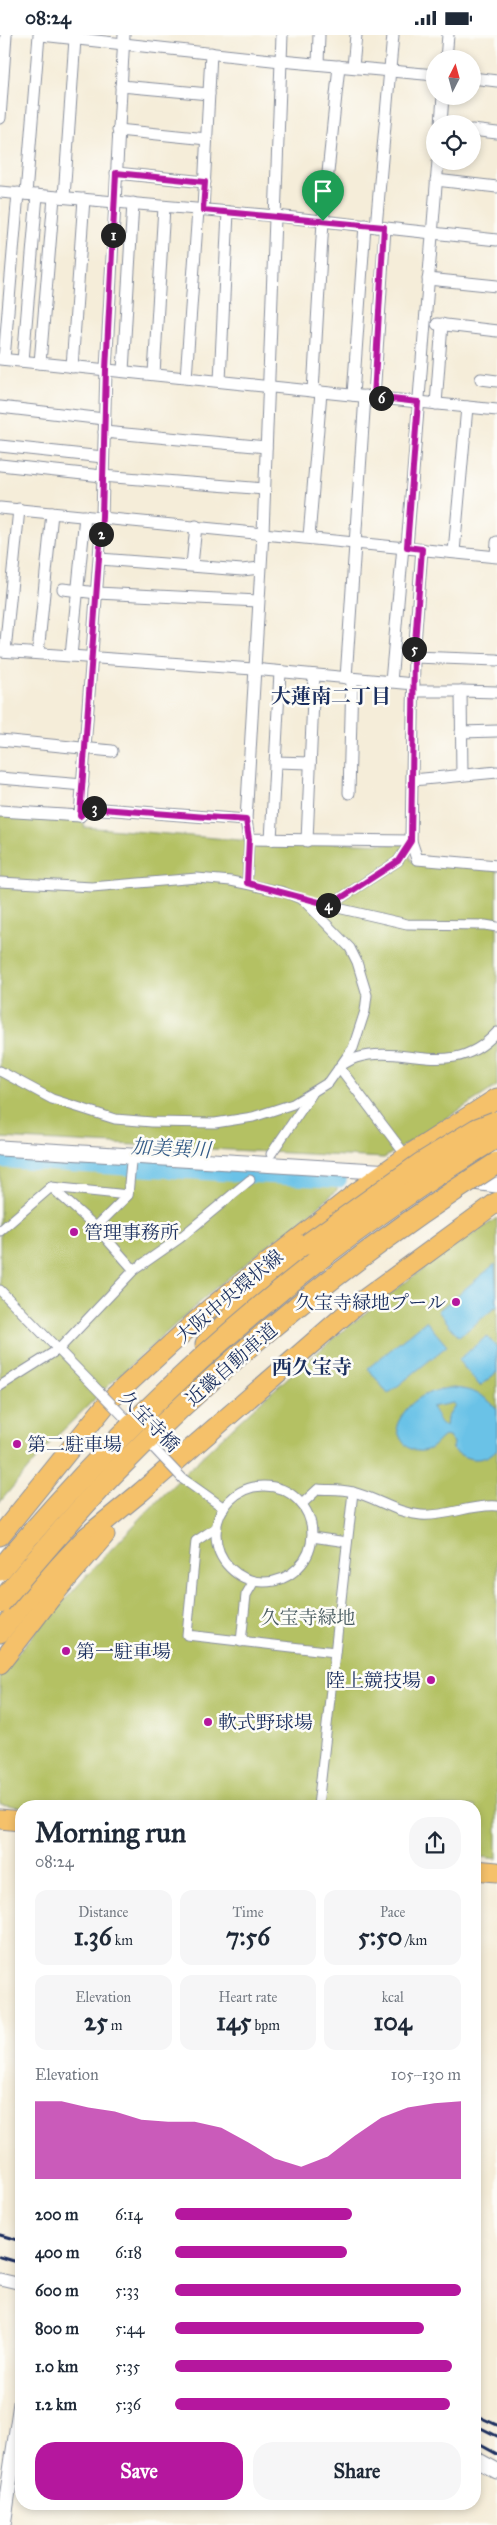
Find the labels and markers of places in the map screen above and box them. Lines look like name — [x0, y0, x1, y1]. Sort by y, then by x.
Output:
pin — [302, 170, 344, 221]
pin: 1 — [100, 223, 126, 247]
pin: 6 — [368, 385, 394, 411]
pin: 2 — [88, 521, 114, 547]
pin: 5 — [402, 637, 426, 661]
pin: 3 — [82, 795, 106, 821]
pin: 4 — [316, 893, 340, 917]
place label: 管理事務所 — [84, 1221, 179, 1244]
marker: 管理事務所 — [68, 1226, 80, 1238]
place label: 久宝寺緑地プール — [295, 1291, 446, 1314]
marker: 久宝寺緑地プール — [450, 1296, 462, 1308]
place label: 第二駐車場 — [27, 1433, 122, 1456]
marker: 第二駐車場 — [11, 1438, 23, 1450]
place label: 第一駐車場 — [76, 1640, 171, 1663]
marker: 第一駐車場 — [60, 1645, 72, 1657]
place label: 陸上競技場 — [326, 1669, 421, 1692]
marker: 陸上競技場 — [425, 1674, 437, 1686]
place label: 軟式野球場 — [218, 1711, 313, 1734]
marker: 軟式野球場 — [202, 1716, 214, 1728]

